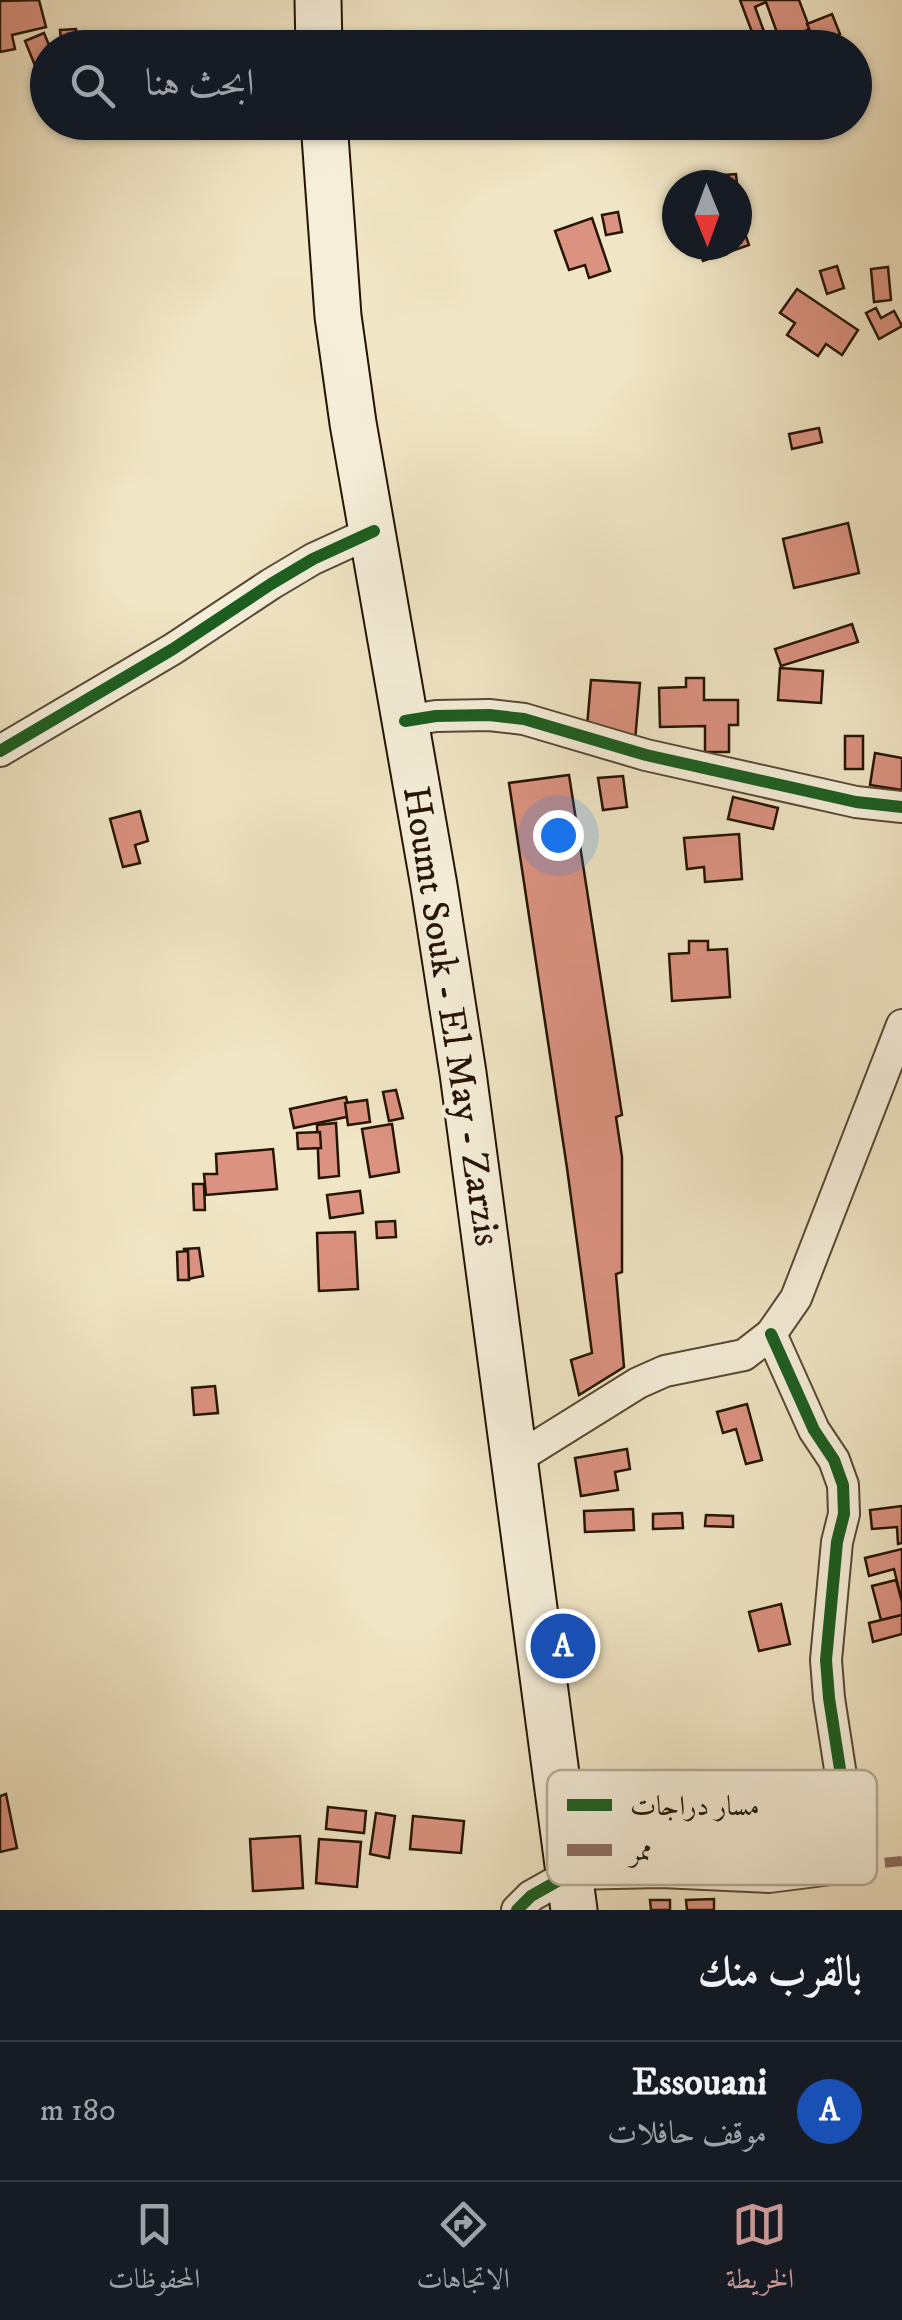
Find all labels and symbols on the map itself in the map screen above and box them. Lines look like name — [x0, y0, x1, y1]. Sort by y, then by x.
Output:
north arrow — [662, 170, 752, 260]
street label: Houmt Souk - El May - Zarzis — [391, 783, 511, 1249]
your location — [533, 810, 584, 861]
pin: A — [530, 1608, 596, 1684]
legend — [547, 1770, 877, 1885]
text: مسار دراجات — [630, 1789, 760, 1824]
text: ممر — [627, 1834, 652, 1869]

